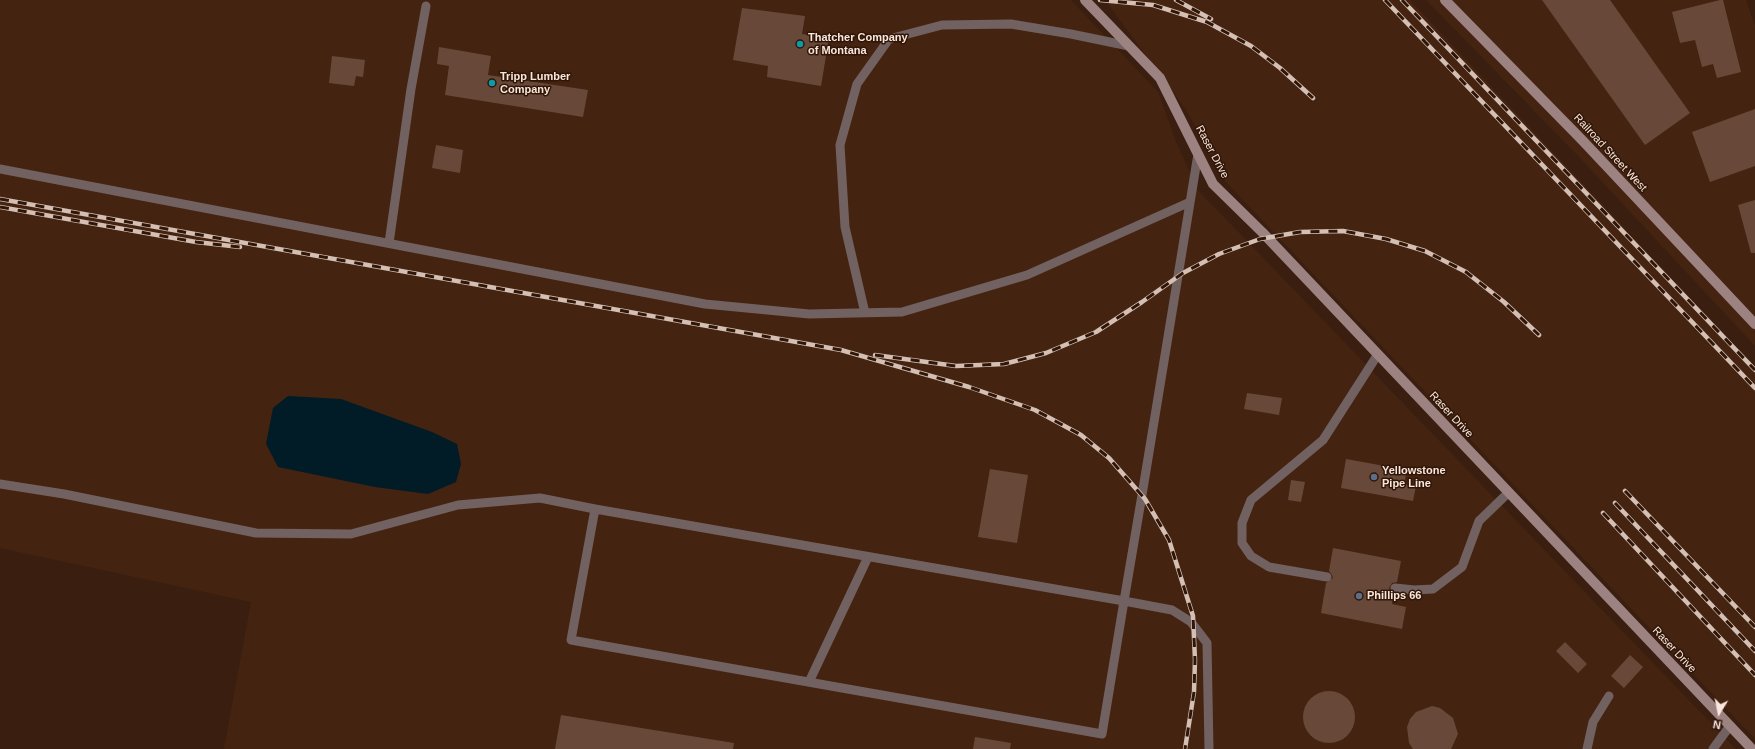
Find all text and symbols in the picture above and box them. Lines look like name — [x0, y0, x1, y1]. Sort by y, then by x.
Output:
place label: Thatcher Company of Montana — [808, 31, 908, 57]
marker: Thatcher Company of Montana — [795, 39, 805, 49]
place label: Tripp Lumber Company — [500, 70, 570, 96]
marker: Tripp Lumber Company — [487, 78, 497, 88]
street label: Railroad Street West — [1571, 111, 1649, 195]
street label: Raser Drive — [1193, 123, 1231, 181]
street label: Raser Drive — [1426, 389, 1476, 441]
place label: Yellowstone Pipe Line — [1382, 464, 1446, 490]
marker: Yellowstone Pipe Line — [1369, 472, 1379, 482]
place label: Phillips 66 — [1367, 589, 1421, 603]
marker: Phillips 66 — [1354, 591, 1364, 601]
street label: Raser Drive — [1649, 624, 1699, 676]
north arrow — [1699, 693, 1739, 733]
text: N — [1712, 718, 1722, 731]

